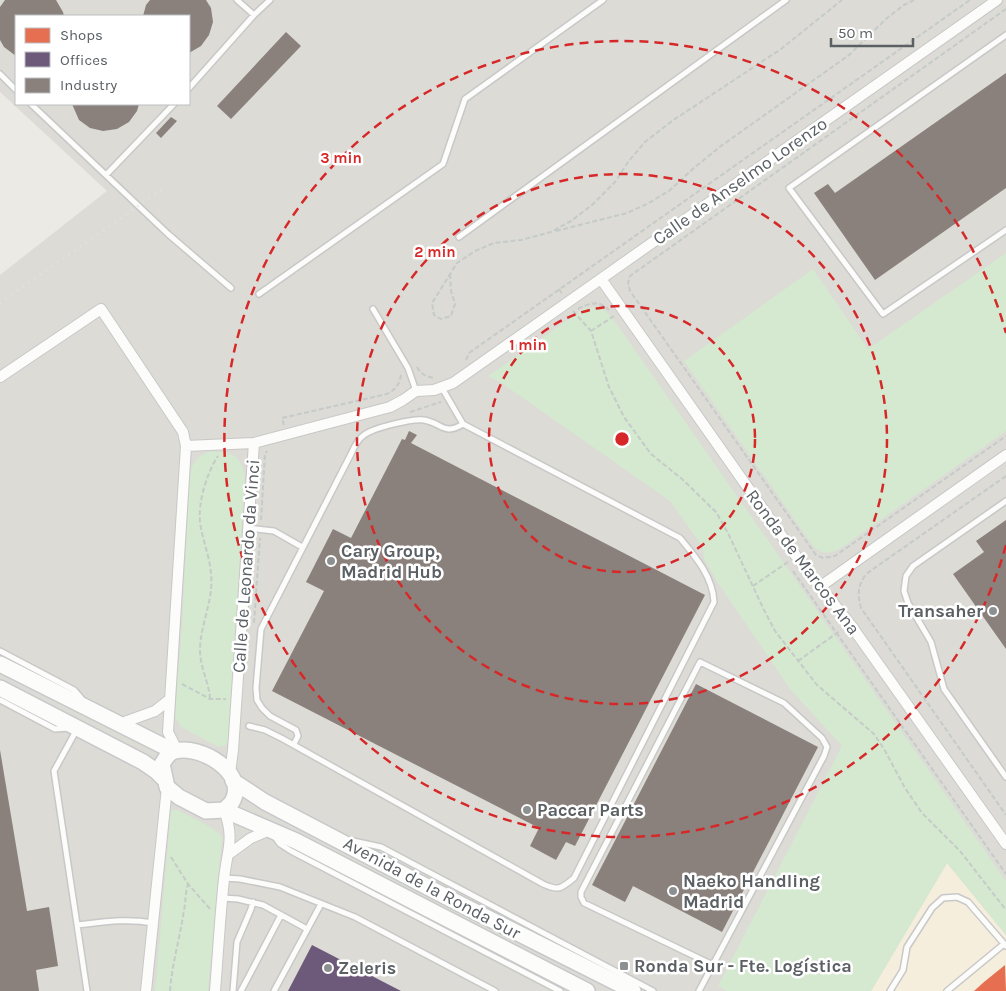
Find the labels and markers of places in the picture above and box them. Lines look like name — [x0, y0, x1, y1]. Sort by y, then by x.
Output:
centre of rings — [613, 430, 631, 448]
place label: Cary Group, Madrid Hub — [341, 540, 442, 583]
marker: Cary Group, Madrid Hub — [325, 555, 337, 567]
place label: Transaher — [898, 600, 983, 622]
marker: Transaher — [987, 605, 999, 617]
place label: Paccar Parts — [537, 799, 644, 821]
marker: Paccar Parts — [521, 804, 533, 816]
place label: Naeko Handling Madrid — [683, 870, 820, 913]
marker: Naeko Handling Madrid — [667, 885, 679, 897]
place label: Ronda Sur - Fte. Logística — [634, 955, 852, 977]
place label: Zeleris — [338, 957, 396, 979]
marker: Ronda Sur - Fte. Logística — [618, 960, 630, 972]
marker: Zeleris — [322, 962, 334, 974]

